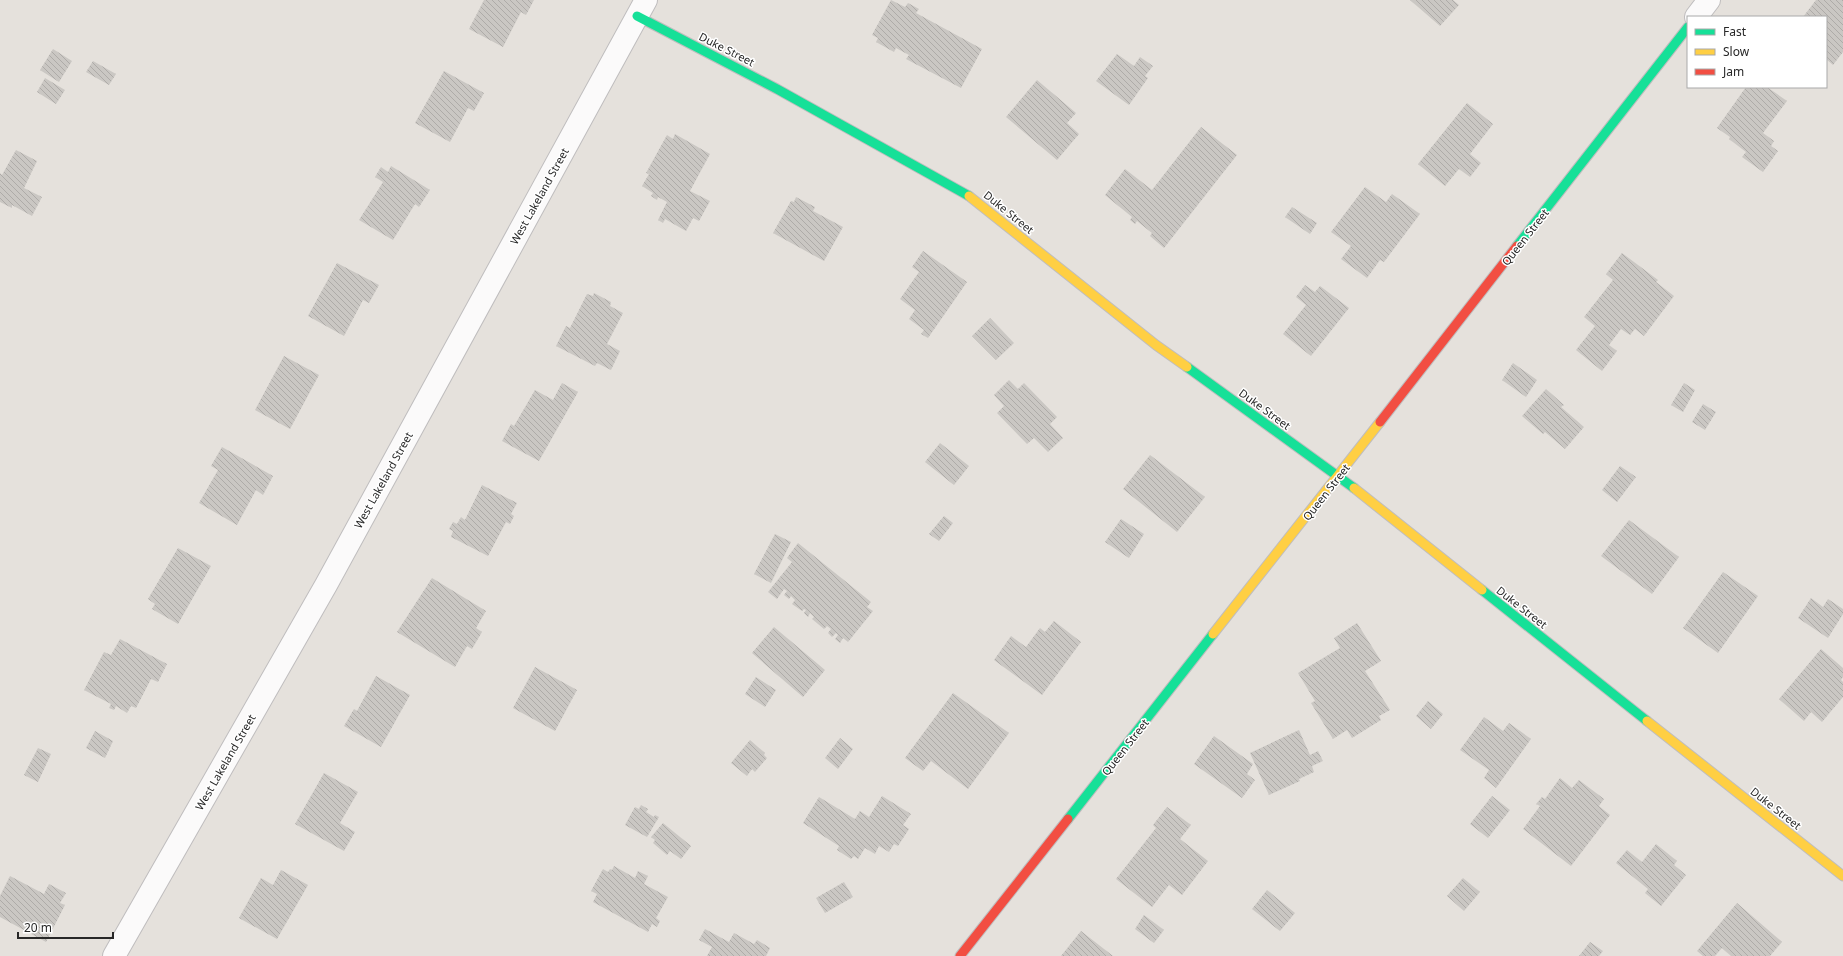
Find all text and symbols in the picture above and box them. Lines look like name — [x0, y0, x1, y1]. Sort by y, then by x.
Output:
legend — [1687, 16, 1827, 88]
text: Fast — [1723, 23, 1747, 40]
street label: Duke Street — [697, 29, 757, 69]
text: Slow — [1723, 43, 1750, 60]
text: Jam — [1722, 63, 1744, 80]
street label: West Lakeland Street — [506, 145, 572, 247]
street label: Duke Street — [981, 187, 1037, 237]
street label: Queen Street — [1498, 206, 1552, 268]
street label: Duke Street — [1236, 385, 1294, 433]
street label: West Lakeland Street — [350, 429, 416, 531]
street label: Queen Street — [1299, 461, 1353, 523]
street label: Duke Street — [1494, 582, 1550, 632]
street label: West Lakeland Street — [191, 711, 259, 813]
street label: Queen Street — [1098, 716, 1152, 778]
street label: Duke Street — [1748, 783, 1804, 833]
scale bar — [18, 914, 113, 940]
text: 20 m — [24, 919, 52, 936]

